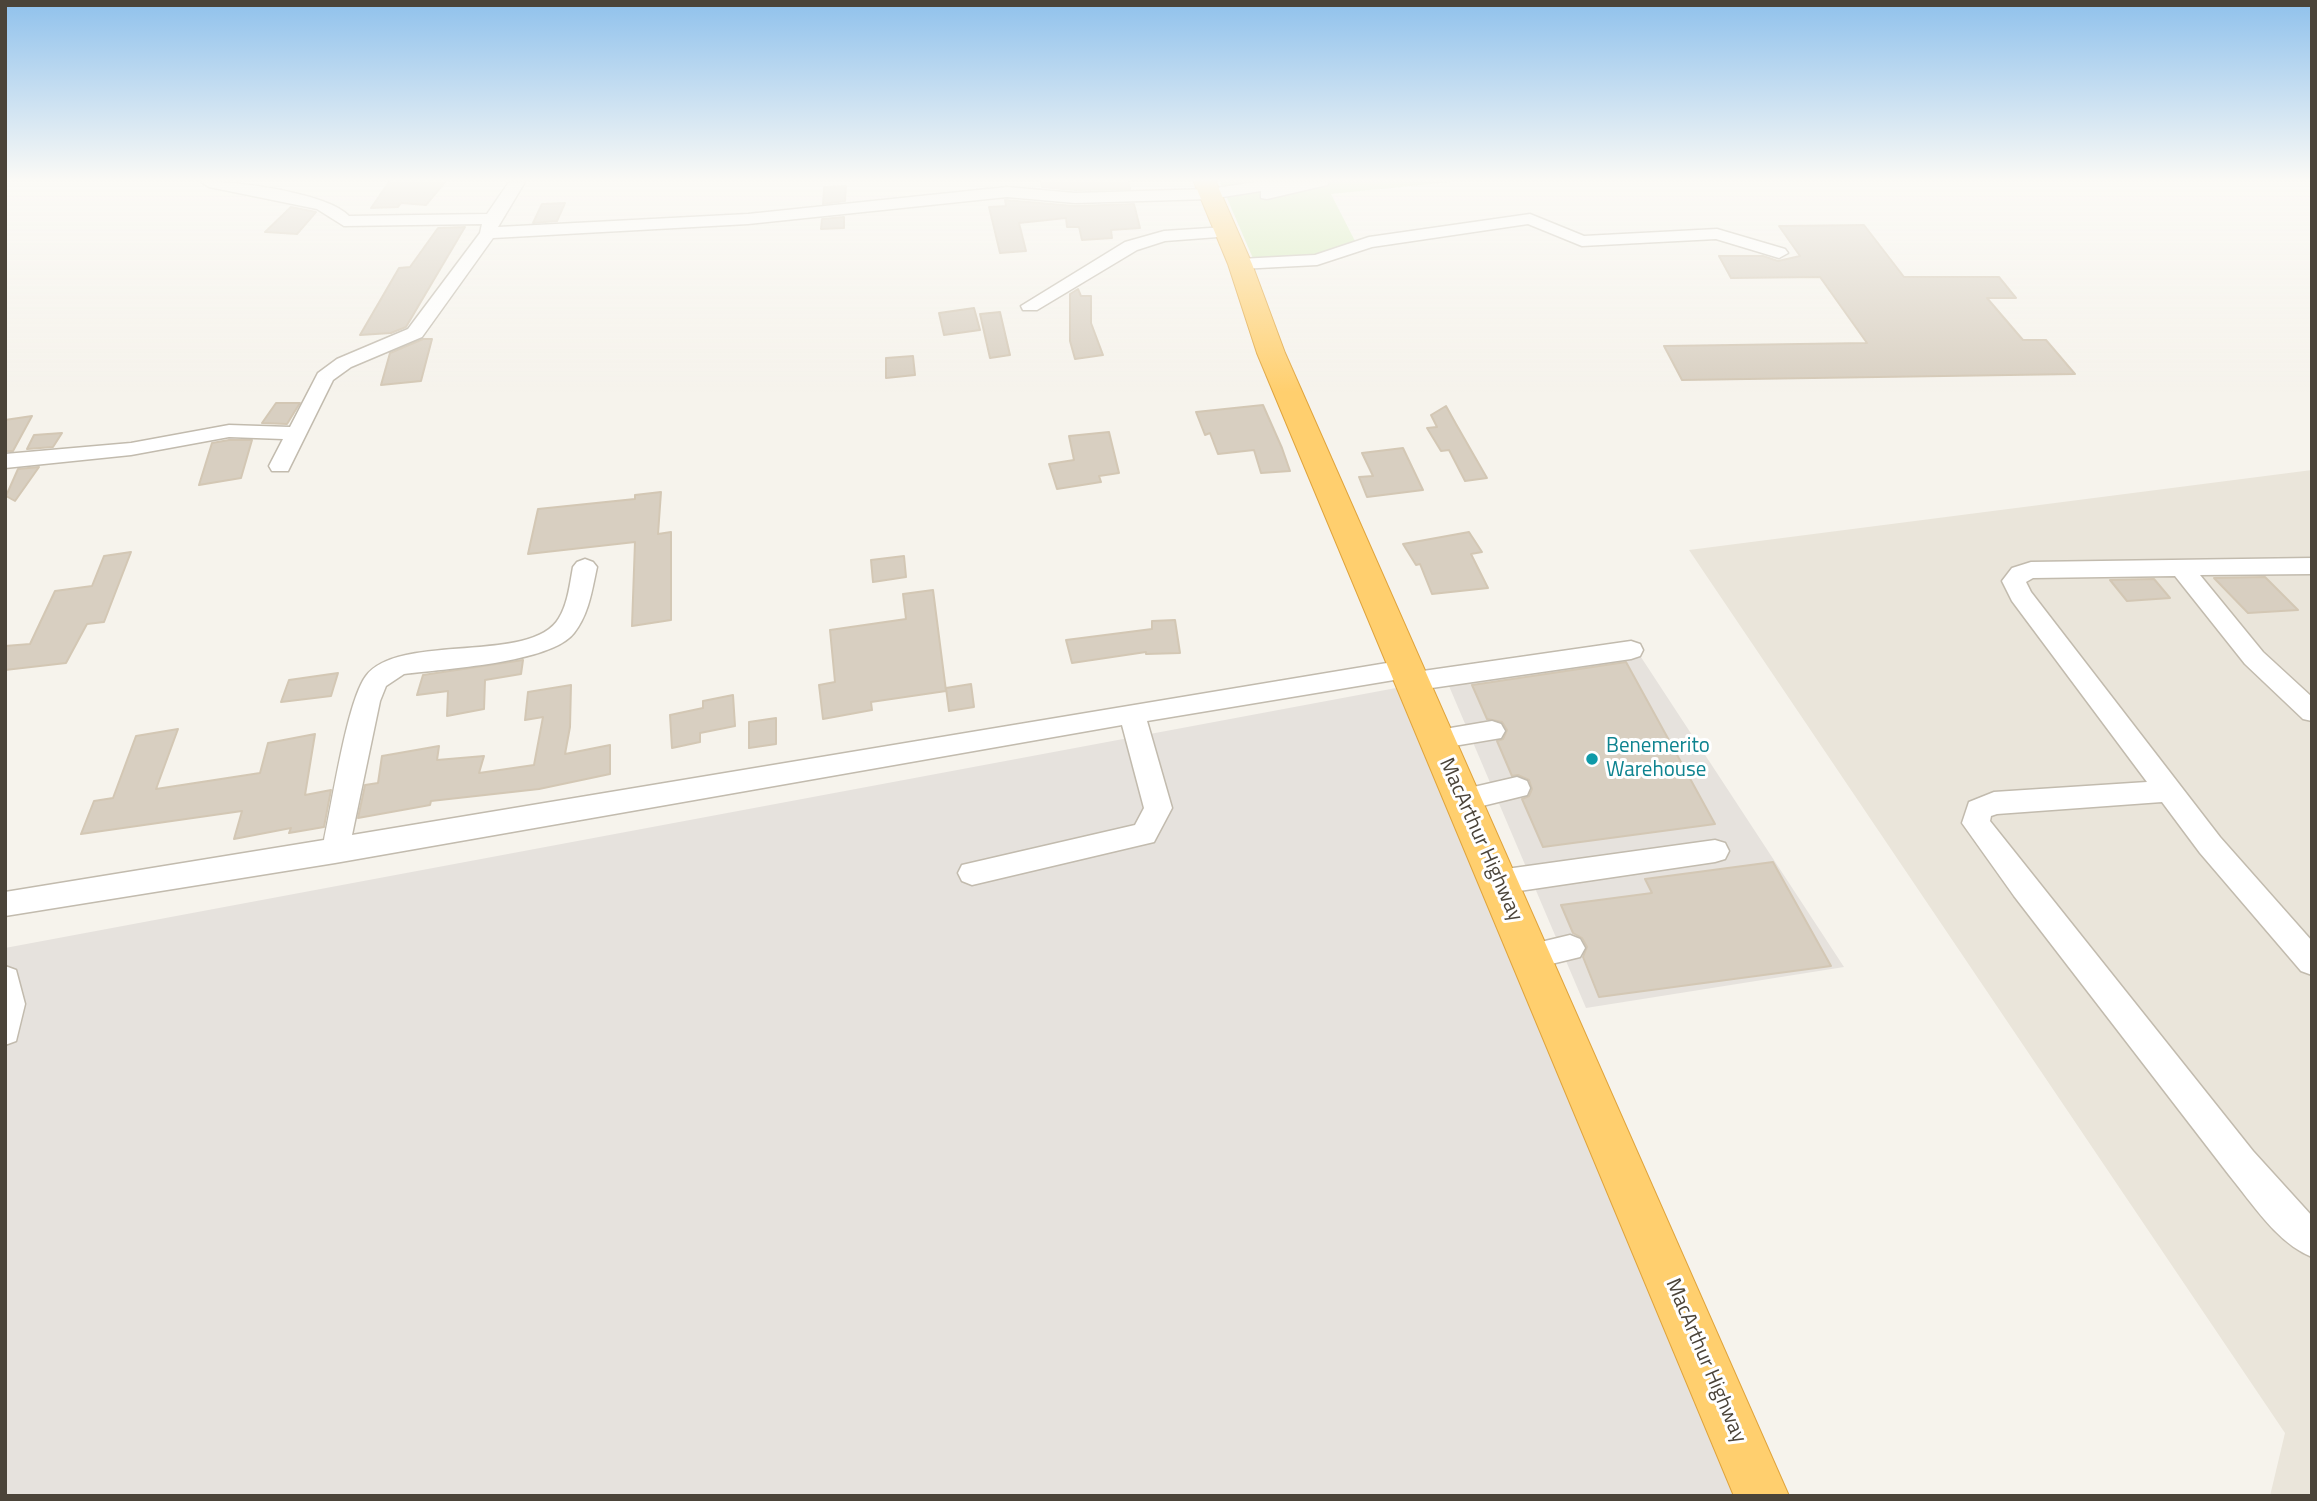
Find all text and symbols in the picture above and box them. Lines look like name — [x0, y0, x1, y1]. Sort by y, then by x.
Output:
place label: Benemerito Warehouse — [1606, 734, 1710, 784]
marker: Benemerito Warehouse — [1584, 751, 1600, 767]
street label: MacArthur Highway — [1433, 754, 1527, 926]
street label: MacArthur Highway — [1659, 1275, 1751, 1447]

